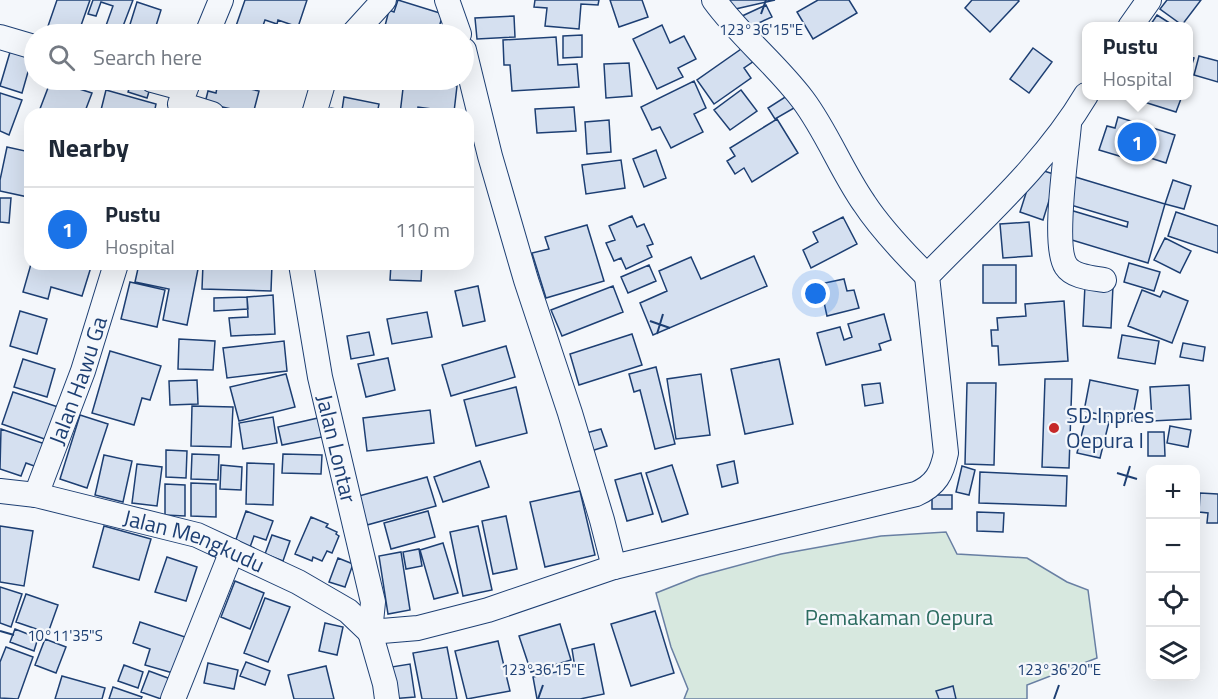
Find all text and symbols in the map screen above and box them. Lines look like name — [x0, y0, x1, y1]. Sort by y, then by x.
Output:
text: 123°36'15"E — [719, 18, 803, 41]
popup — [1082, 22, 1193, 100]
search box — [24, 24, 474, 90]
text: Pustu — [1103, 29, 1158, 63]
text: Search here — [93, 40, 202, 74]
icon: search — [45, 41, 78, 74]
text: Hospital — [1103, 63, 1172, 94]
pin: 1 — [1118, 120, 1156, 164]
text: Nearby — [48, 128, 129, 167]
text: Pustu — [105, 197, 161, 231]
text: 1 — [62, 214, 73, 245]
text: 110 m — [395, 214, 450, 245]
text: Hospital — [105, 231, 175, 262]
your location — [801, 279, 830, 308]
street label: Jalan Hawu Ga — [40, 312, 116, 450]
street label: Jalan Lontar — [308, 391, 366, 506]
place label: SD Inpres Oepura I — [1066, 398, 1155, 457]
marker: SD Inpres Oepura I — [1047, 421, 1061, 435]
map controls — [1146, 465, 1200, 681]
button: + — [1146, 465, 1200, 519]
street label: Jalan Mengkudu — [120, 500, 270, 581]
button: − — [1146, 519, 1200, 573]
button: locate — [1146, 573, 1200, 627]
park label: Pemakaman Oepura — [805, 600, 993, 634]
text: 10°11'35"S — [27, 624, 103, 647]
button: layers — [1146, 627, 1200, 681]
text: 123°36'15"E — [501, 658, 585, 681]
text: 123°36'20"E — [1017, 658, 1101, 681]

